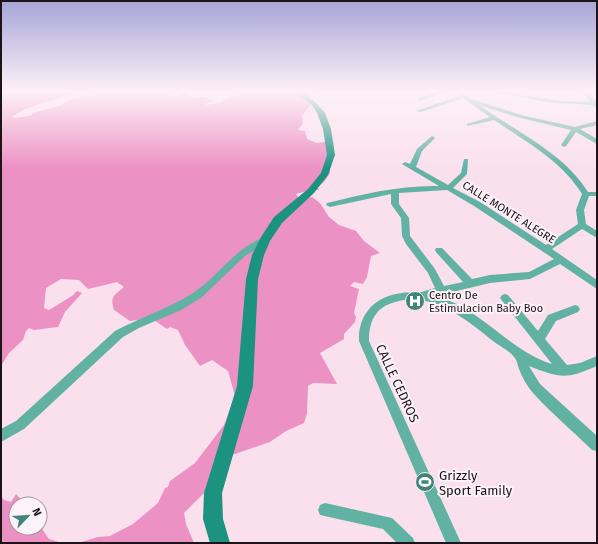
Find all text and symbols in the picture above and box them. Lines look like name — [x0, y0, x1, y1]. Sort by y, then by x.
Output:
street label: CALLE MONTE ALEGRE — [460, 178, 558, 246]
place label: Centro De Estimulacion Baby Boo — [429, 289, 543, 315]
hospital icon: Centro De Estimulacion Baby Boo — [404, 290, 426, 312]
street label: CALLE CEDROS — [373, 342, 422, 425]
place label: Grizzly Sport Family — [439, 468, 513, 498]
sports icon: Grizzly Sport Family — [414, 471, 436, 493]
north arrow — [8, 496, 48, 536]
text: N — [29, 506, 44, 518]

